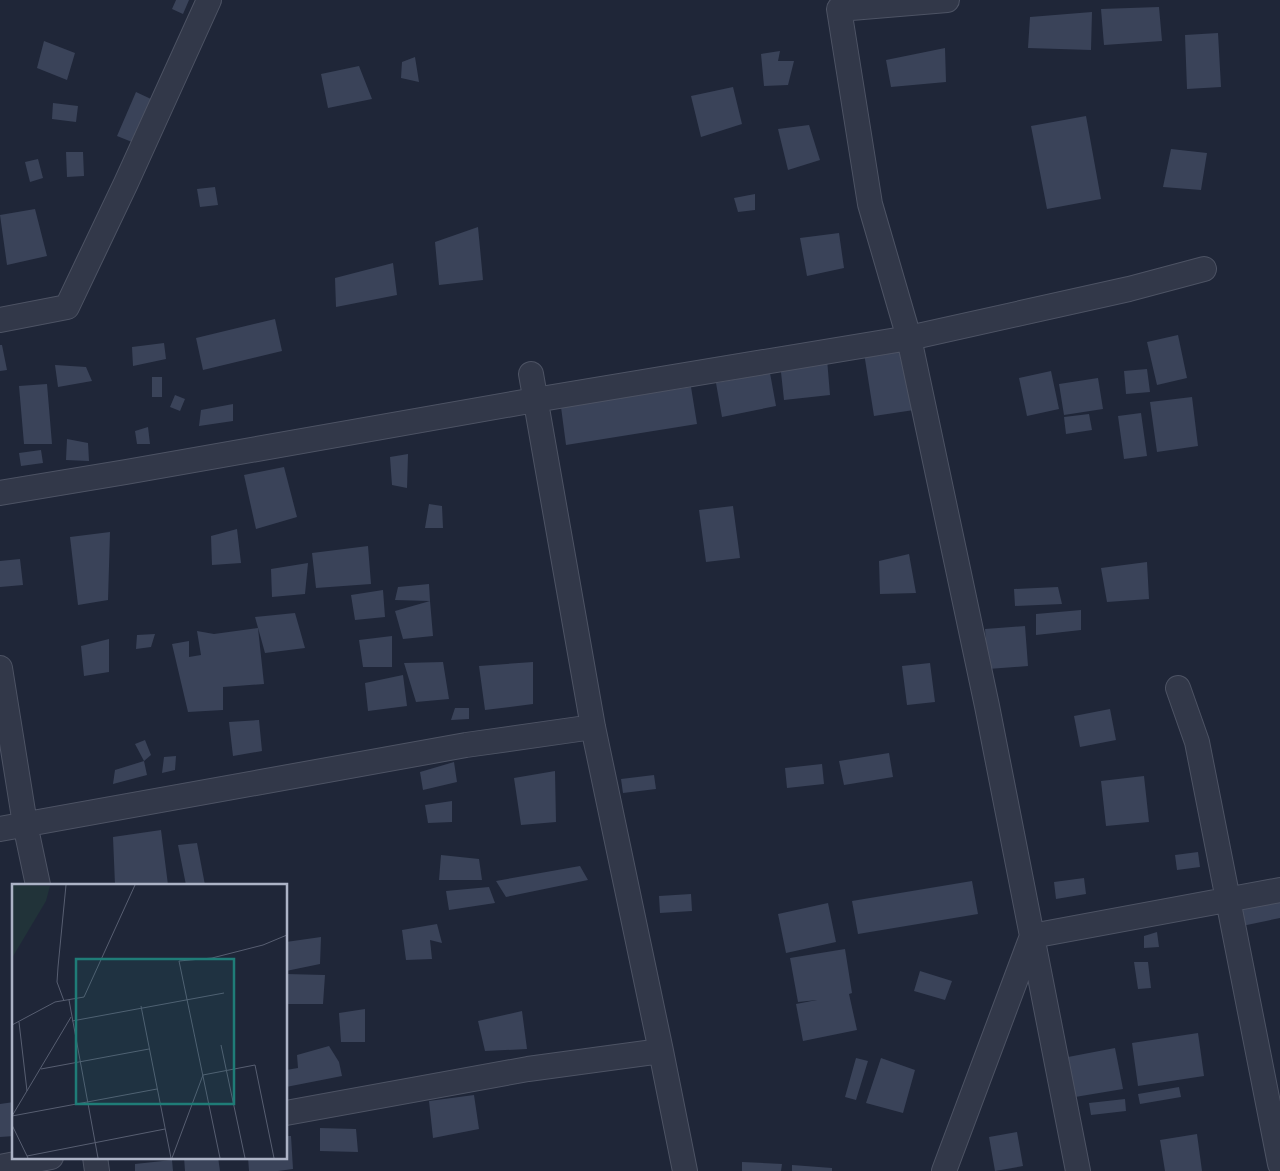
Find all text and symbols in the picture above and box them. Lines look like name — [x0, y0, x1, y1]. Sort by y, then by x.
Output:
inset map — [12, 884, 288, 1158]

